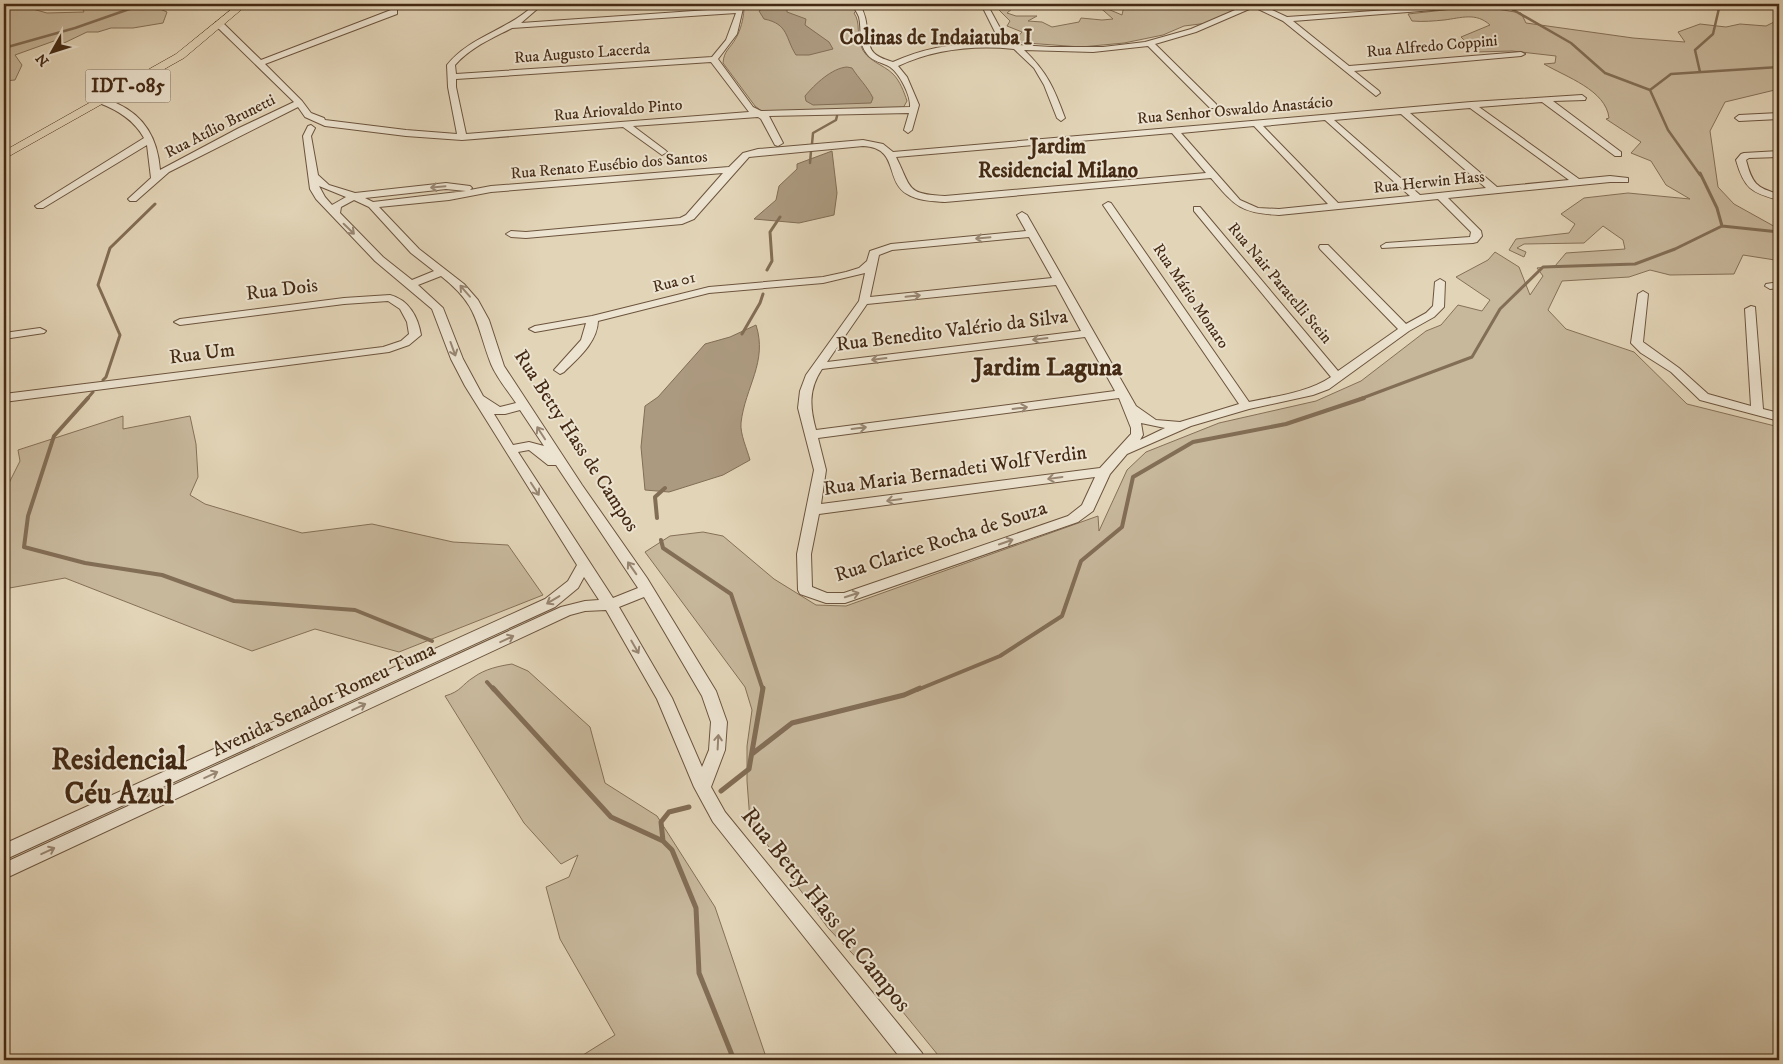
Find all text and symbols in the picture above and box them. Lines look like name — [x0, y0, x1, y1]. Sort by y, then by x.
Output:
district label: Colinas de Indaiatuba I — [840, 25, 1033, 51]
north arrow — [28, 28, 78, 78]
street label: Rua Alfredo Coppini — [1366, 30, 1498, 62]
street label: Rua Augusto Lacerda — [513, 38, 651, 68]
text: N — [32, 49, 53, 70]
road number: IDT-085 — [86, 70, 170, 102]
street label: Rua Atílio Brunetti — [161, 90, 279, 162]
street label: Rua Senhor Oswaldo Anastácio — [1136, 91, 1334, 129]
street label: Rua Ariovaldo Pinto — [553, 94, 683, 126]
district label: Jardim Residencial Milano — [978, 134, 1138, 184]
street label: Rua Renato Eusébio dos Santos — [510, 146, 708, 184]
street label: Rua Herwin Hass — [1372, 166, 1486, 198]
one-way arrow — [430, 182, 446, 192]
street label: Rua Nair Paratelli Stein — [1223, 218, 1337, 348]
one-way arrow — [343, 223, 355, 235]
one-way arrow — [975, 233, 991, 243]
street label: Rua Mário Monaro — [1148, 240, 1234, 352]
street label: Rua 01 — [651, 267, 697, 297]
street label: Rua Dois — [245, 273, 320, 307]
one-way arrow — [459, 285, 470, 298]
one-way arrow — [905, 292, 921, 301]
street label: Rua Benedito Valério da Silva — [835, 304, 1070, 358]
one-way arrow — [1033, 334, 1049, 344]
street label: Rua Um — [168, 338, 236, 370]
one-way arrow — [449, 340, 458, 356]
street label: Rua Betty Hass de Campos — [508, 345, 644, 537]
district label: Jardim Laguna — [971, 352, 1123, 383]
one-way arrow — [871, 354, 887, 364]
one-way arrow — [1012, 402, 1028, 412]
one-way arrow — [850, 423, 866, 433]
one-way arrow — [536, 426, 546, 440]
street label: Rua Maria Bernadeti Wolf Verdin — [822, 440, 1089, 502]
one-way arrow — [1048, 473, 1064, 483]
one-way arrow — [529, 482, 540, 496]
one-way arrow — [887, 495, 903, 505]
street label: Rua Clarice Rocha de Souza — [832, 496, 1051, 588]
one-way arrow — [997, 537, 1013, 547]
one-way arrow — [627, 561, 637, 575]
one-way arrow — [844, 590, 860, 600]
one-way arrow — [546, 596, 560, 606]
one-way arrow — [499, 634, 514, 644]
street label: Avenida Senador Romeu Tuma — [208, 637, 440, 763]
one-way arrow — [631, 639, 641, 654]
one-way arrow — [351, 702, 366, 711]
one-way arrow — [713, 734, 722, 750]
district label: Residencial Céu Azul — [51, 742, 188, 813]
one-way arrow — [203, 770, 218, 780]
street label: Rua Betty Hass de Campos — [734, 802, 918, 1018]
one-way arrow — [40, 845, 55, 855]

